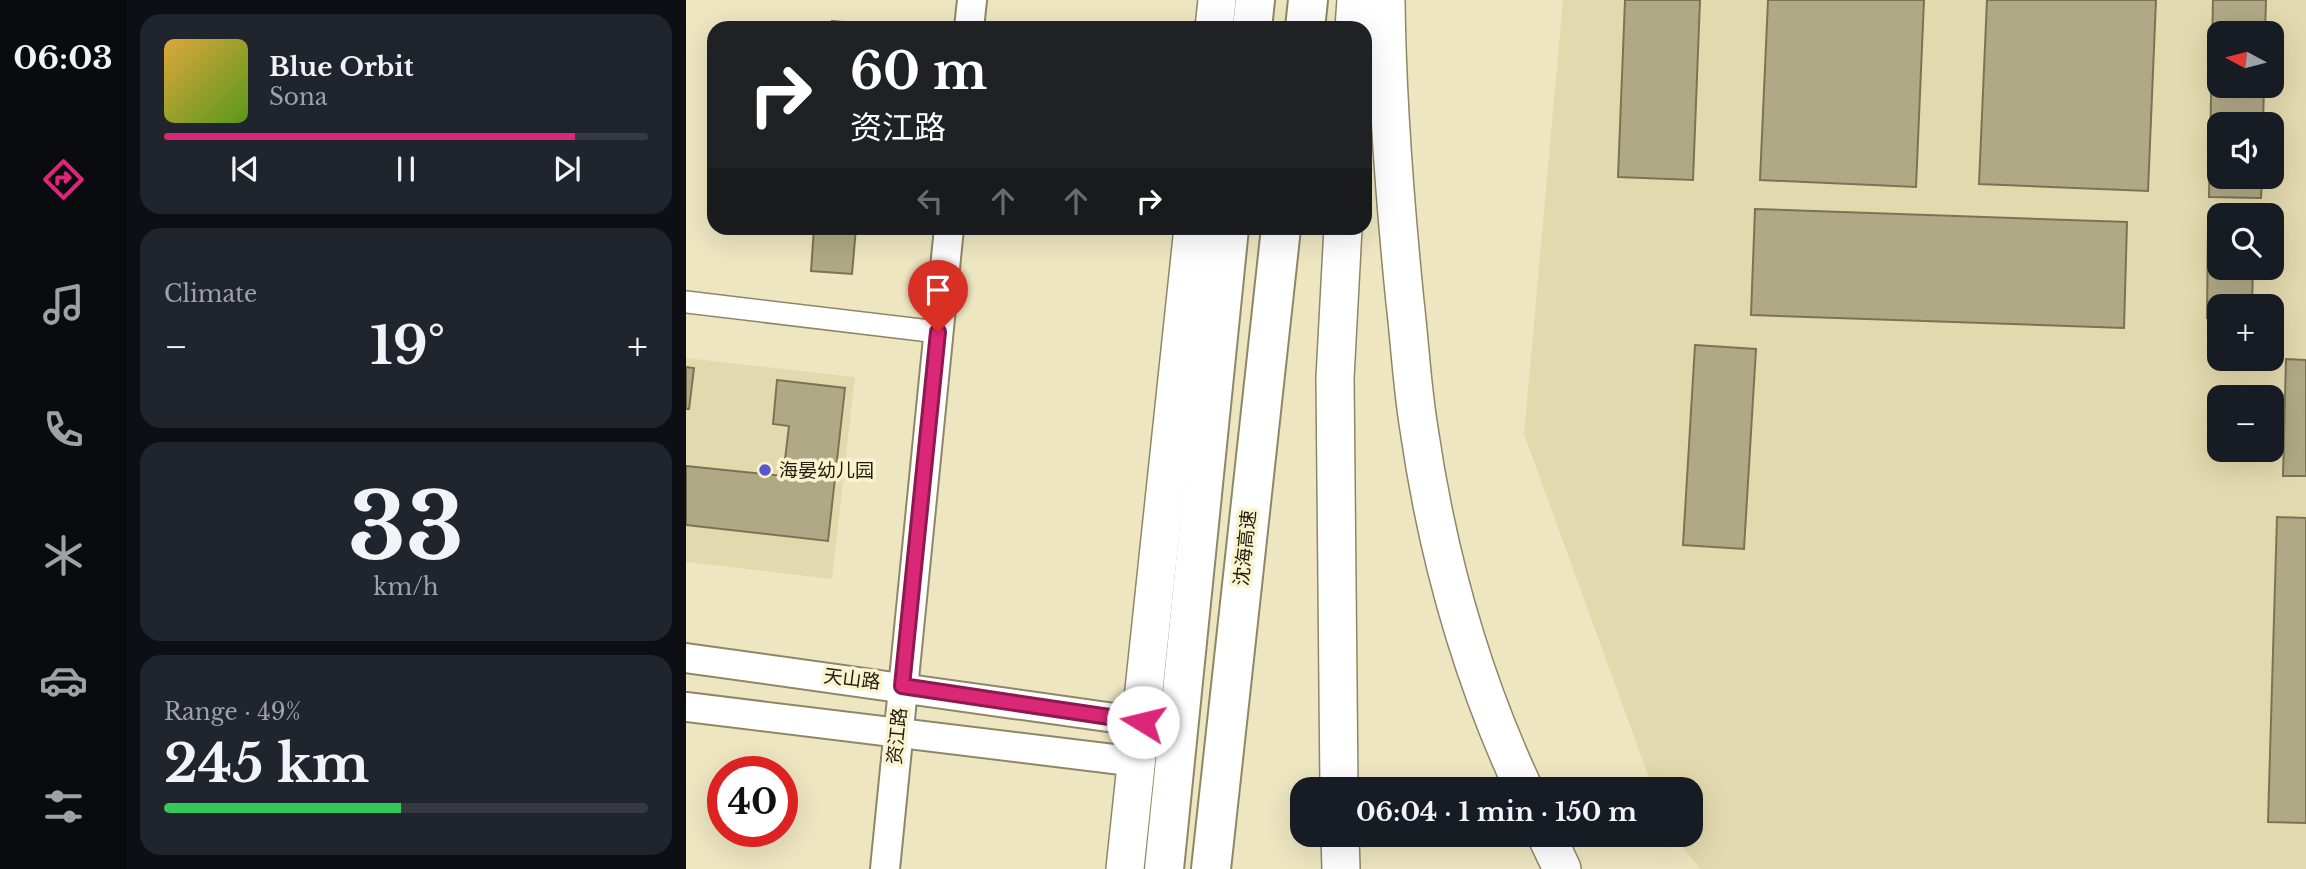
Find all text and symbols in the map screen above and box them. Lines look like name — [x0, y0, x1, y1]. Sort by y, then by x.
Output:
north arrow — [2207, 21, 2284, 98]
map controls — [2207, 21, 2284, 462]
text: 06:03 — [13, 38, 113, 78]
text: 60 m — [850, 41, 987, 102]
icon: right — [735, 49, 826, 140]
text: Blue Orbit — [269, 51, 414, 83]
text: Sona — [269, 83, 327, 111]
text: 资江路 — [850, 108, 946, 148]
button: sound — [2207, 112, 2284, 189]
icon: previous — [226, 150, 264, 188]
icon: pause — [387, 150, 425, 188]
icon: next — [548, 150, 586, 188]
icon: directions — [39, 155, 88, 204]
icon: left — [911, 182, 949, 220]
icon: ahead — [984, 182, 1022, 220]
icon: ahead — [1057, 182, 1095, 220]
icon: right — [1130, 182, 1168, 220]
button: search — [2207, 203, 2284, 280]
pin — [908, 260, 968, 332]
icon: arrive — [919, 271, 957, 309]
icon: music — [39, 280, 88, 329]
text: Climate — [164, 280, 257, 308]
button: + — [2207, 294, 2284, 371]
text: 19° — [370, 314, 445, 378]
text: − — [164, 323, 188, 370]
text: + — [627, 323, 648, 370]
button: − — [2207, 385, 2284, 462]
icon: phone — [39, 405, 88, 454]
place label: 海晏幼儿园 — [779, 459, 874, 482]
marker: 海晏幼儿园 — [757, 462, 773, 478]
text: 33 — [348, 471, 464, 584]
street label: 沈海高速 — [1230, 509, 1260, 587]
icon: climate — [39, 531, 88, 580]
text: km/h — [373, 573, 439, 601]
icon: car — [39, 656, 88, 705]
street label: 天山路 — [822, 664, 882, 694]
position arrow — [1106, 685, 1180, 759]
text: Range · 49% — [164, 698, 301, 726]
street label: 资江路 — [883, 706, 911, 766]
text: 245 km — [164, 732, 369, 796]
speed limit sign: 40 — [707, 756, 798, 847]
icon: filters — [39, 782, 88, 831]
text: 06:04 · 1 min · 150 m — [1356, 796, 1637, 828]

